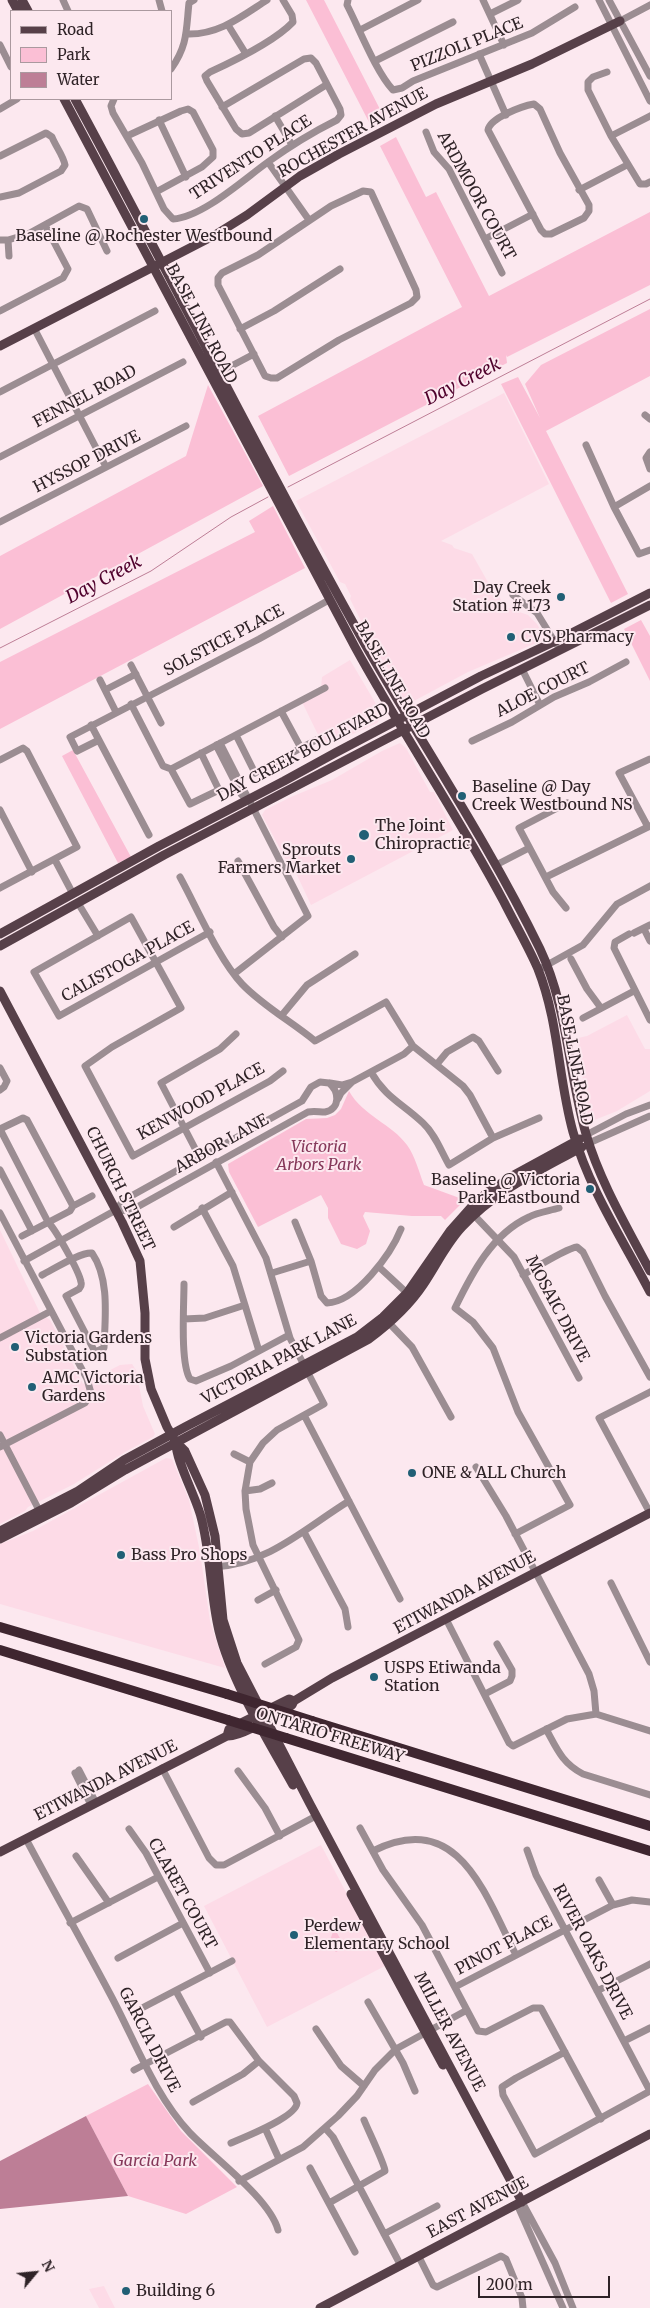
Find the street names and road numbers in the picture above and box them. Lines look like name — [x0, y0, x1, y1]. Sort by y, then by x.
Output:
street label: PIZZOLI PLACE — [408, 14, 526, 76]
street label: ROCHESTER AVENUE — [275, 84, 431, 182]
street label: TRIVENTO PLACE — [187, 112, 315, 204]
street label: ARDMOOR COURT — [433, 129, 519, 263]
street label: BASE LINE ROAD — [161, 261, 241, 387]
street label: FENNEL ROAD — [30, 362, 140, 432]
street label: HYSSOP DRIVE — [30, 427, 144, 497]
street label: SOLSTICE PLACE — [161, 601, 287, 681]
street label: BASE LINE ROAD — [351, 618, 433, 742]
street label: ALOE COURT — [493, 658, 593, 722]
street label: DAY CREEK BOULEVARD — [214, 700, 392, 806]
street label: CALISTOGA PLACE — [58, 918, 198, 1006]
street label: BASE LINE ROAD — [552, 993, 596, 1127]
street label: KENWOOD PLACE — [134, 1059, 268, 1145]
street label: ARBOR LANE — [172, 1110, 272, 1178]
street label: CHURCH STREET — [82, 1124, 158, 1254]
street label: MOSAIC DRIVE — [521, 1253, 593, 1365]
street label: VICTORIA PARK LANE — [198, 1311, 360, 1409]
street label: ETIWANDA AVENUE — [391, 1548, 539, 1638]
street label: ONTARIO FREEWAY — [254, 1704, 406, 1768]
street label: ETIWANDA AVENUE — [31, 1737, 181, 1825]
street label: CLARET COURT — [144, 1835, 220, 1953]
street label: RIVER OAKS DRIVE — [548, 1881, 636, 2023]
street label: PINOT PLACE — [452, 1912, 556, 1980]
street label: MILLER AVENUE — [410, 1969, 488, 2095]
street label: GARCIA DRIVE — [114, 1984, 184, 2096]
street label: EAST AVENUE — [424, 2173, 532, 2243]

